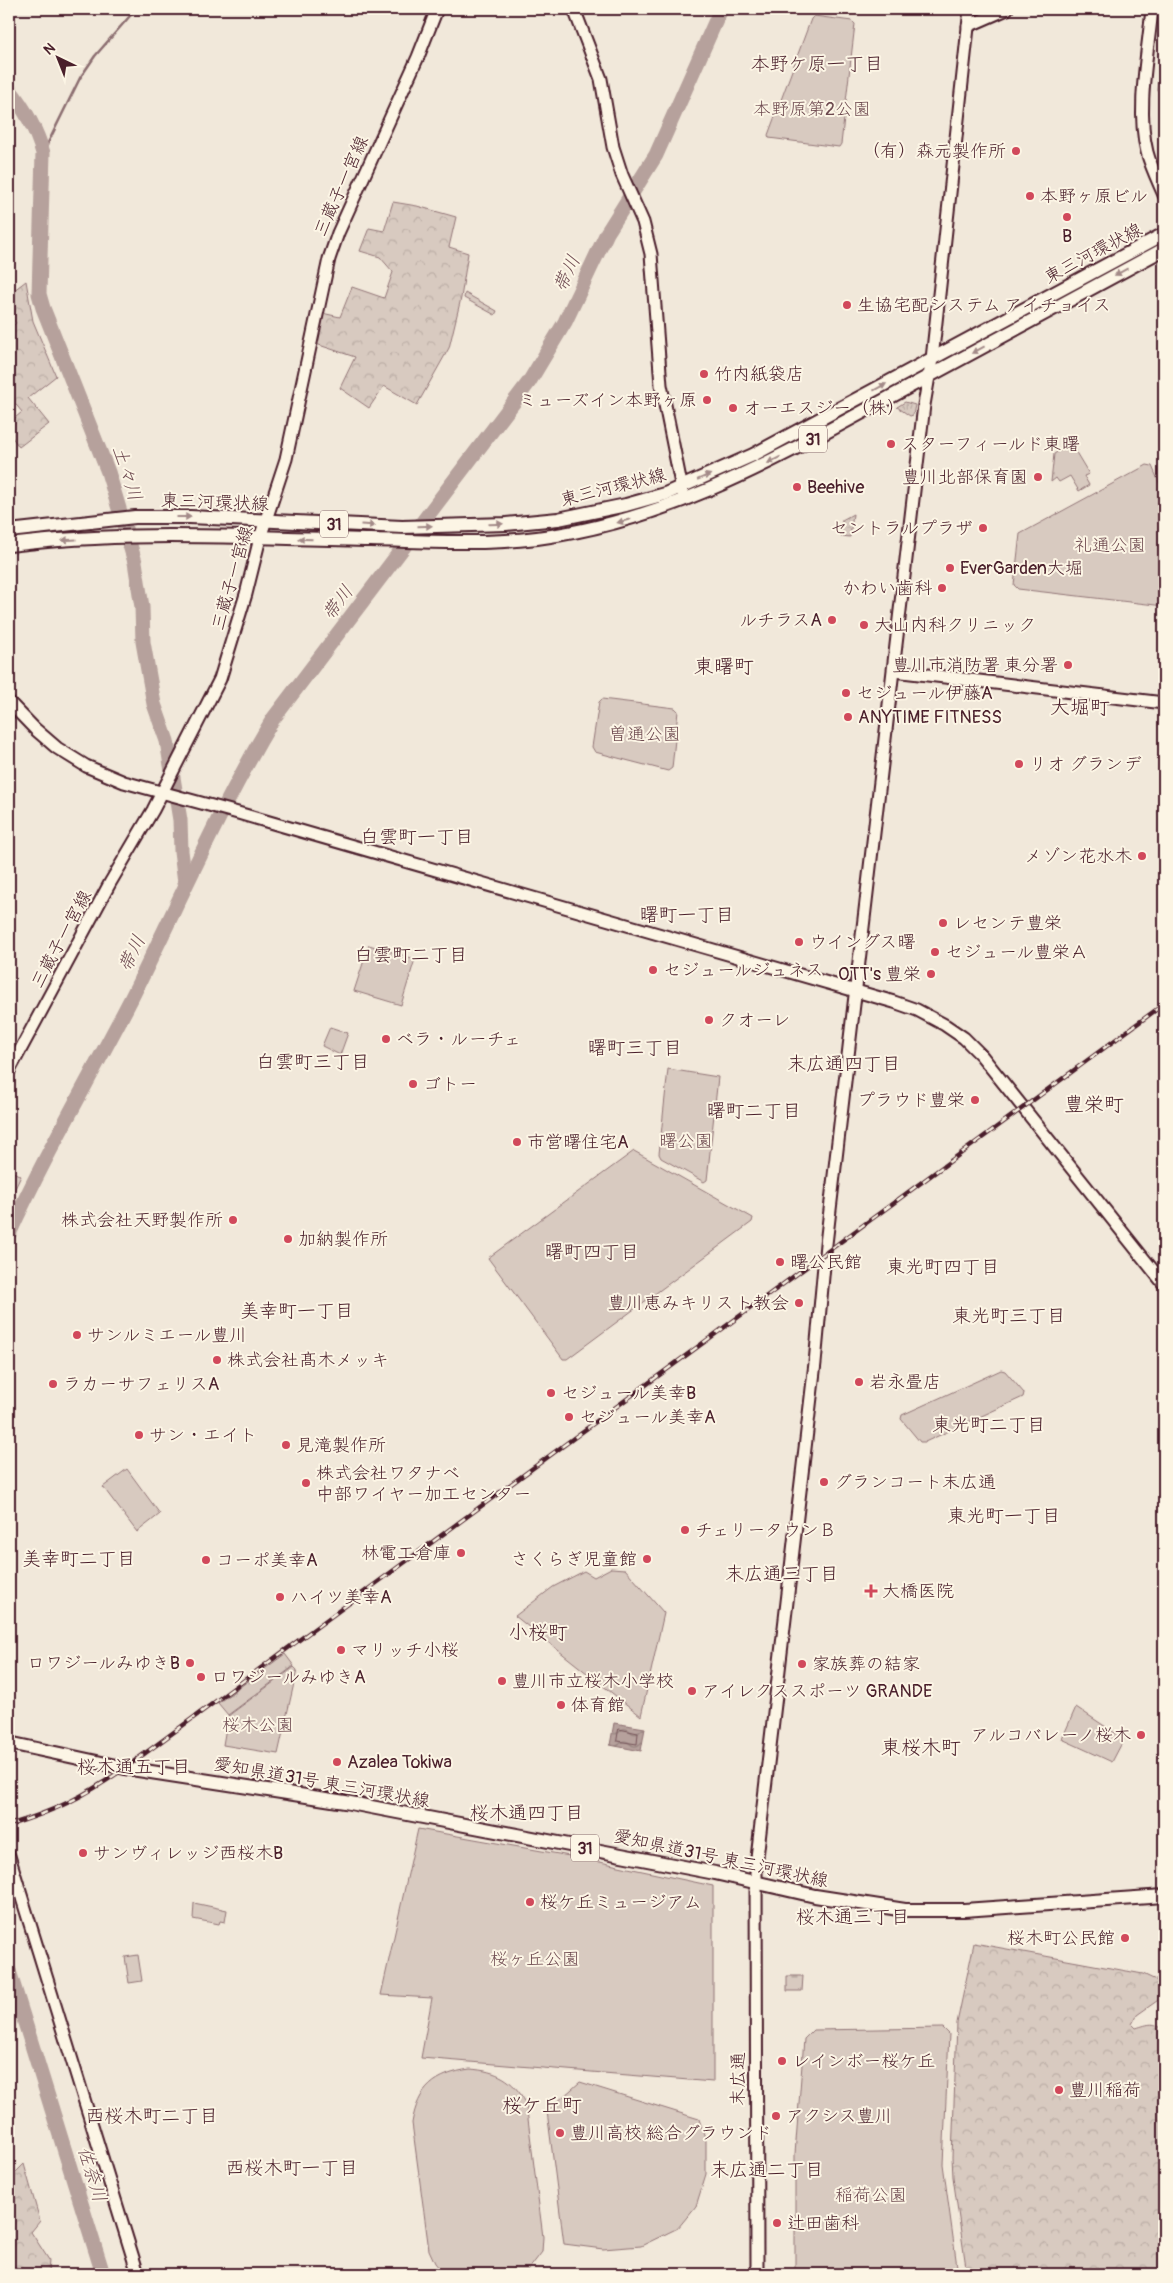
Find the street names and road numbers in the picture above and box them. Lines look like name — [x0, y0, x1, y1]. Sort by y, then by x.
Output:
street label: 三蔵子一宮線 — [309, 132, 374, 240]
street label: 東三河環状線 — [1040, 218, 1146, 289]
road number: 31 — [799, 426, 827, 452]
street label: 東三河環状線 — [558, 463, 668, 512]
street label: 東三河環状線 — [161, 489, 269, 516]
road number: 31 — [320, 510, 348, 538]
street label: 三蔵子一宮線 — [207, 523, 258, 633]
street label: 三蔵子一宮線 — [26, 886, 97, 992]
street label: 愛知県道31号 東三河環状線 — [212, 1752, 432, 1813]
street label: 愛知県道31号 東三河環状線 — [611, 1824, 830, 1893]
road number: 31 — [571, 1835, 599, 1862]
street label: 末広通 — [727, 2052, 750, 2106]

